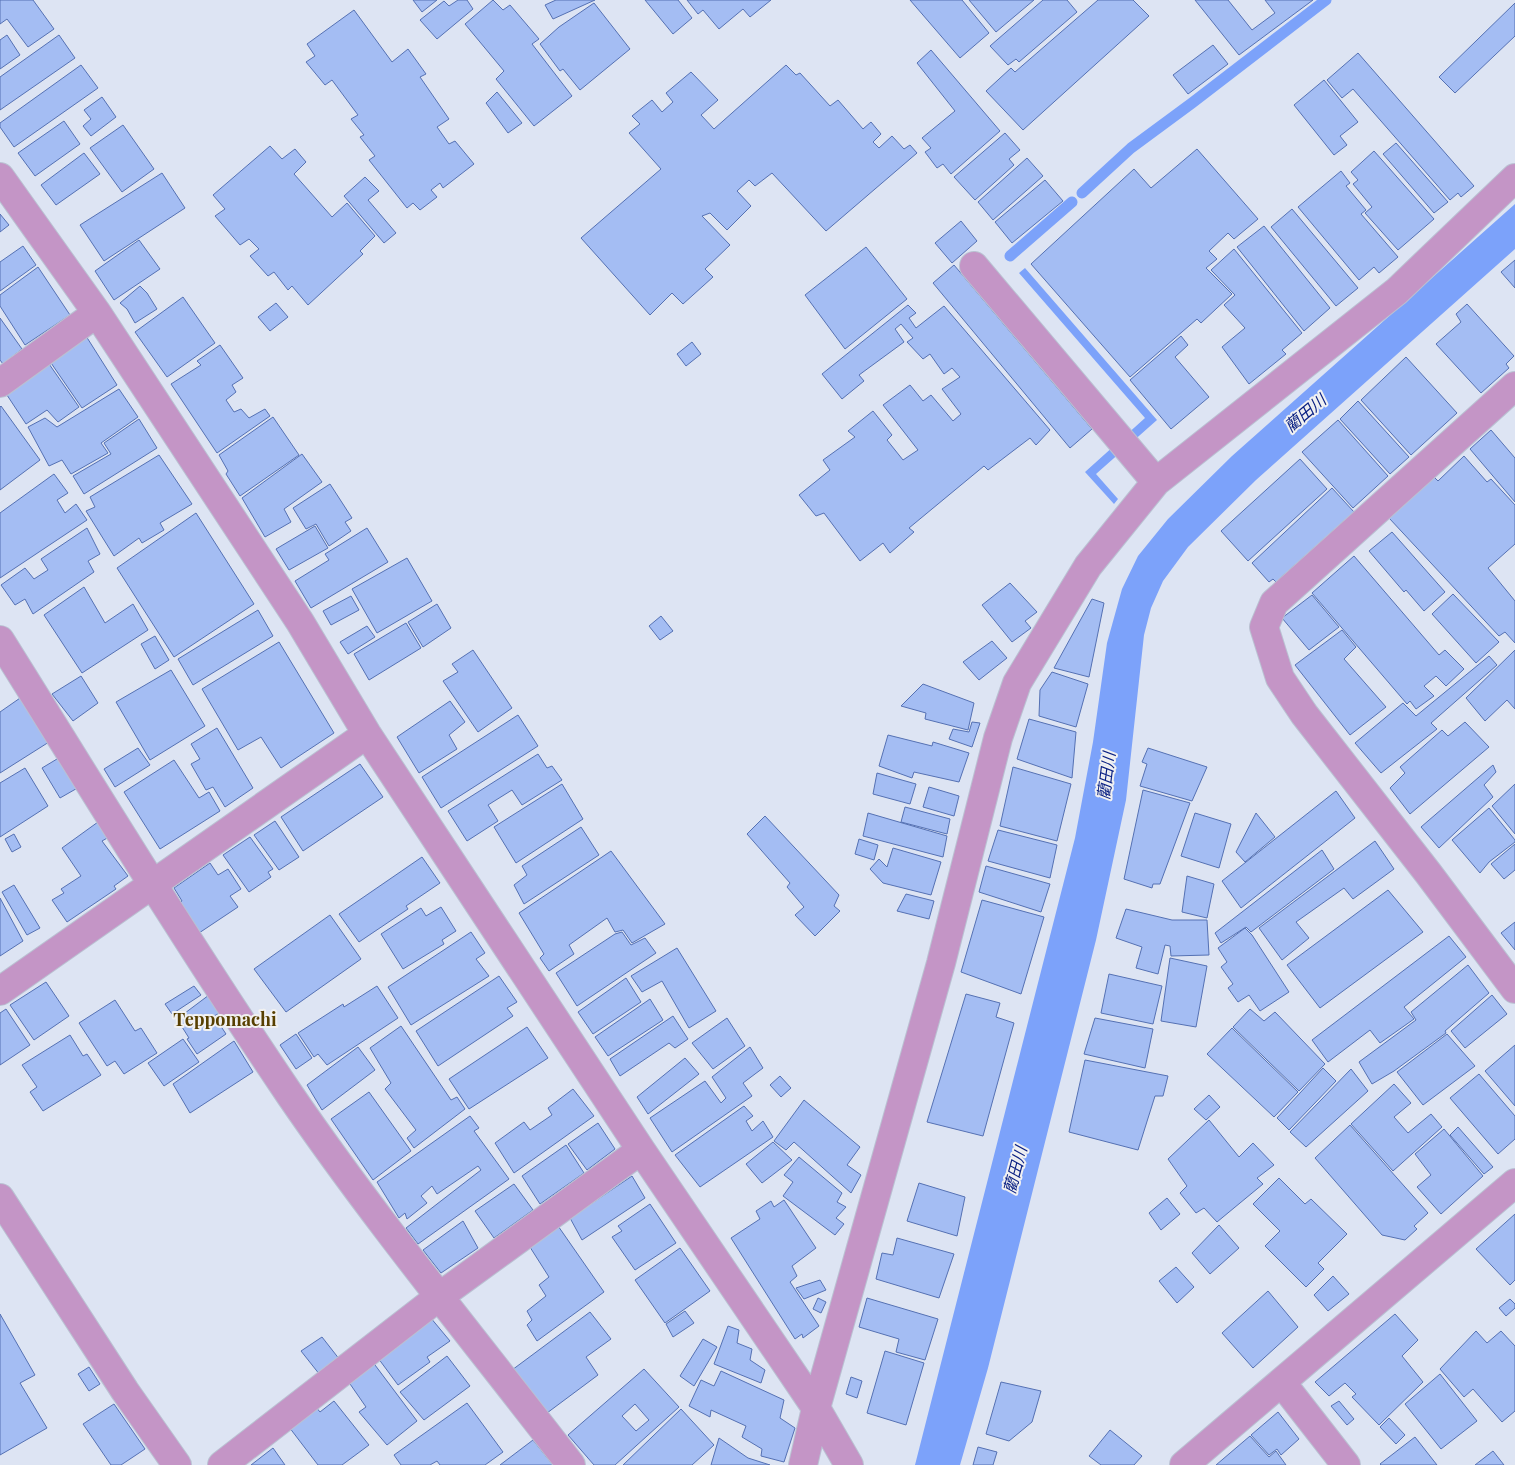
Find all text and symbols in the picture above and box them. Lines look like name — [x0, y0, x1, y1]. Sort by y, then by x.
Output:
water label: 藺田川 — [1280, 388, 1331, 436]
water label: 藺田川 — [1092, 749, 1119, 801]
district label: Teppomachi — [173, 1007, 277, 1031]
water label: 藺田川 — [998, 1142, 1031, 1196]

